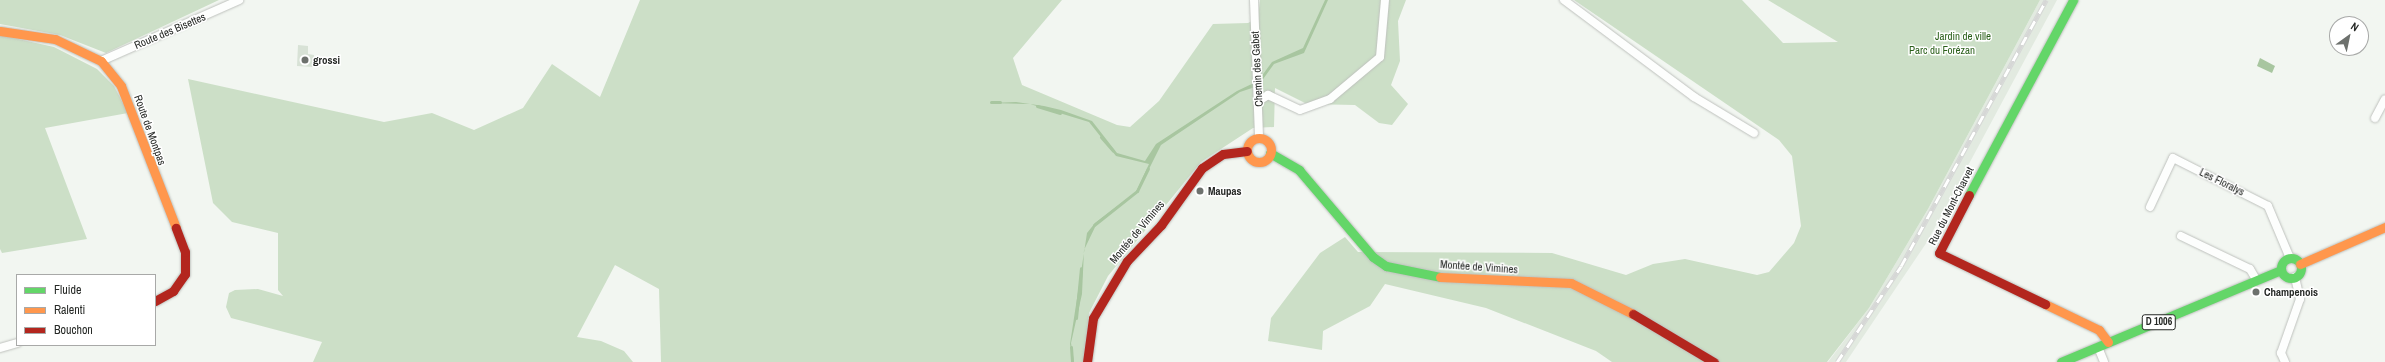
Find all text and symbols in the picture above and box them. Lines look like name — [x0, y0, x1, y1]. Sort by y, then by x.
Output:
street label: Route des Bisettes — [132, 10, 208, 52]
north arrow — [2329, 16, 2369, 56]
text: N — [2348, 19, 2362, 34]
park label: Jardin de ville — [1935, 29, 1991, 43]
street label: Chemin des Gabet — [1248, 31, 1266, 107]
park label: Parc du Forézan — [1909, 43, 1975, 57]
place label: grossi — [313, 53, 340, 67]
marker: grossi — [300, 55, 310, 65]
street label: Route de Montpas — [131, 93, 169, 167]
street label: Rue du Mont-Charvet — [1926, 165, 1976, 247]
street label: Les Floralys — [2197, 165, 2247, 199]
place label: Maupas — [1208, 184, 1242, 198]
marker: Maupas — [1195, 186, 1205, 196]
street label: Montée de Vimines — [1107, 198, 1167, 266]
street label: Montée de Vimines — [1440, 258, 1518, 276]
legend — [16, 274, 156, 346]
text: Fluide — [54, 282, 81, 298]
place label: Champenois — [2264, 285, 2318, 299]
marker: Champenois — [2251, 287, 2261, 297]
text: Ralenti — [54, 302, 85, 318]
road number: D 1006 — [2141, 314, 2177, 330]
text: Bouchon — [54, 322, 93, 338]

